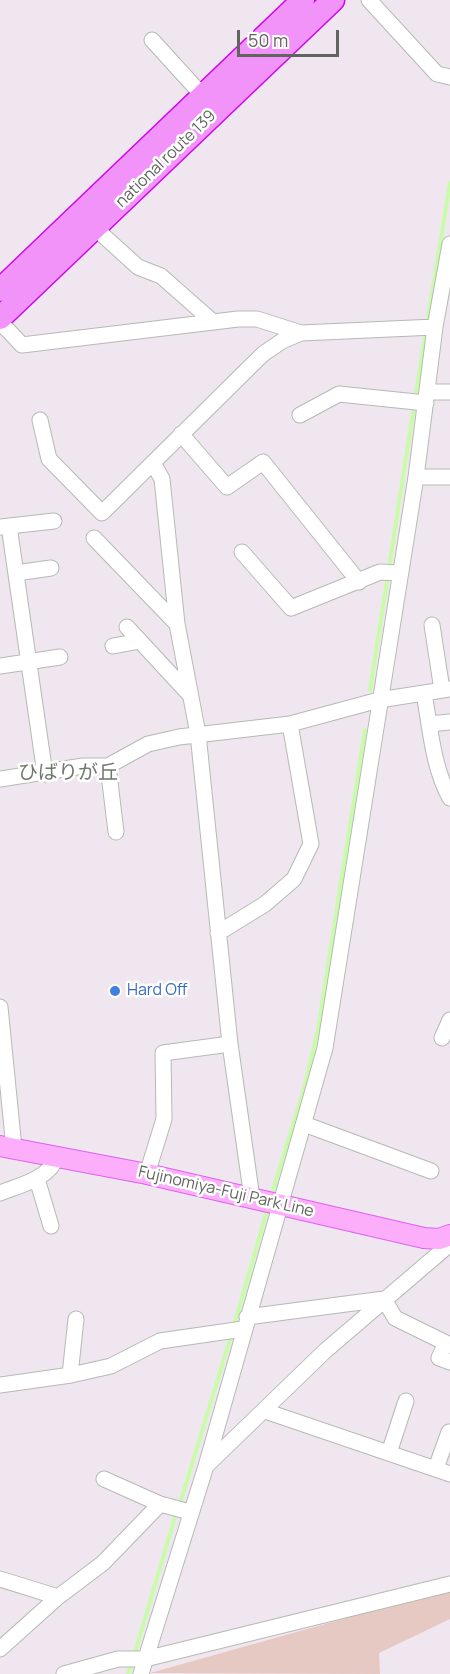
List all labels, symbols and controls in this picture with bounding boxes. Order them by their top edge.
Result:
scale bar [240,18,342,56]
text: 50 m [248,28,288,52]
street label: national route 139 [112,106,220,212]
district label: ひばりが丘 [18,761,118,785]
place label: Hard Off [127,981,187,1001]
marker: Hard Off [108,984,122,998]
street label: Fujinomiya-Fuji Park Line [136,1162,316,1222]

